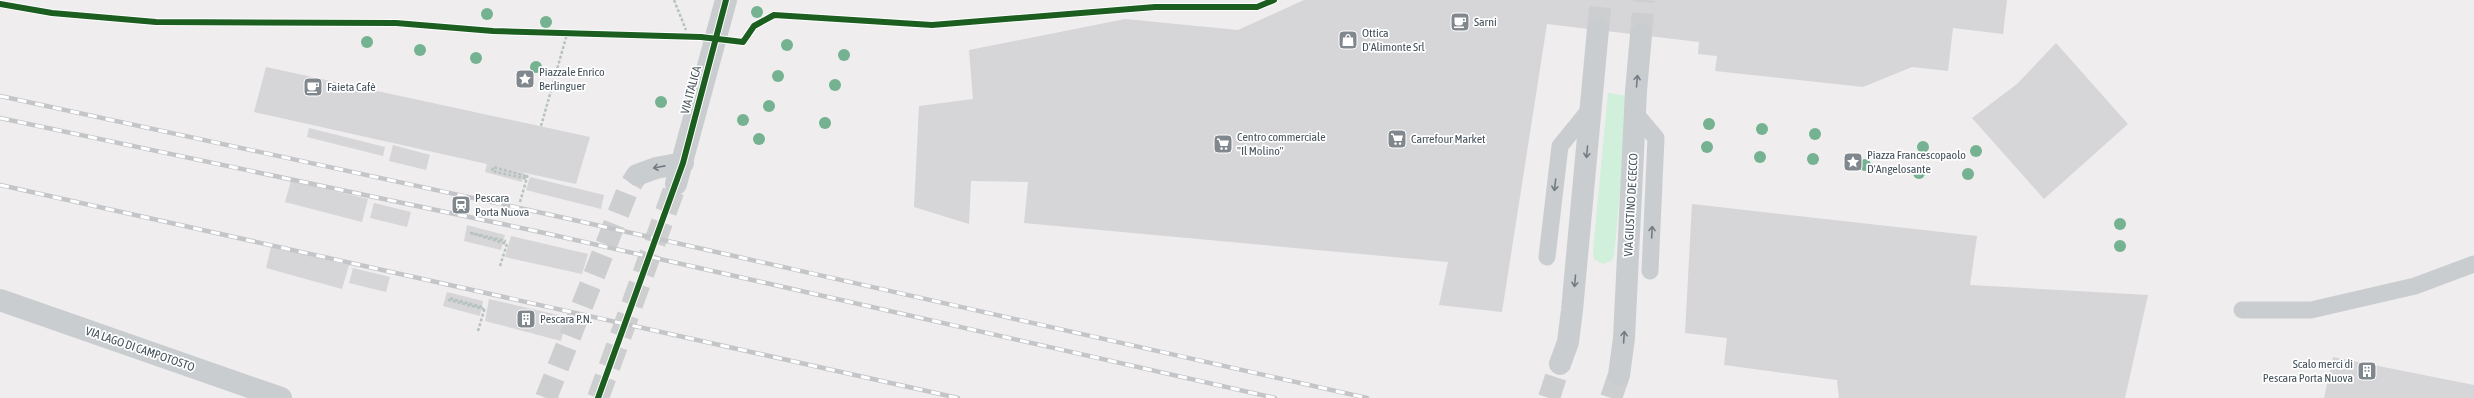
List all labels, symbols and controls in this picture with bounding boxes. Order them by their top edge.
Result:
cafe icon: Sarni [1449,11,1471,33]
place label: Sarni [1474,15,1497,29]
place label: Ottica D'Alimonte Srl [1362,26,1426,54]
shop icon: Ottica D'Alimonte Srl [1337,29,1359,51]
street label: VIA ITALICA [678,64,704,116]
place label: Piazzale Enrico Berlinguer [539,65,605,93]
place icon: Piazzale Enrico Berlinguer [514,68,536,90]
one-way arrow [1633,75,1640,88]
cafe icon: Faieta Cafè [302,76,324,98]
place label: Faieta Cafè [327,80,376,94]
supermarket icon: Carrefour Market [1386,128,1408,150]
place label: Centro commerciale "Il Molino" [1237,130,1326,158]
place label: Carrefour Market [1411,132,1486,146]
supermarket icon: Centro commerciale "Il Molino" [1212,133,1234,155]
one-way arrow [1583,145,1590,158]
place label: Piazza Francescopaolo D'Angelosante [1867,148,1966,176]
place icon: Piazza Francescopaolo D'Angelosante [1842,151,1864,173]
street label: VIA GIUSTINO DE CECCO [1621,153,1641,257]
one-way arrow [653,164,666,172]
one-way arrow [1551,178,1559,191]
place label: Pescara Porta Nuova [475,191,529,219]
station icon: Pescara Porta Nuova [450,194,472,216]
one-way arrow [1648,226,1655,239]
one-way arrow [1571,274,1578,287]
building icon: Pescara P.N. [515,308,537,330]
place label: Pescara P.N. [540,312,592,326]
street label: VIA LAGO DI CAMPOTOSTO [84,324,196,374]
one-way arrow [1620,331,1627,344]
place label: Scalo merci di Pescara Porta Nuova [2263,357,2353,385]
building icon: Scalo merci di Pescara Porta Nuova [2356,360,2378,382]

